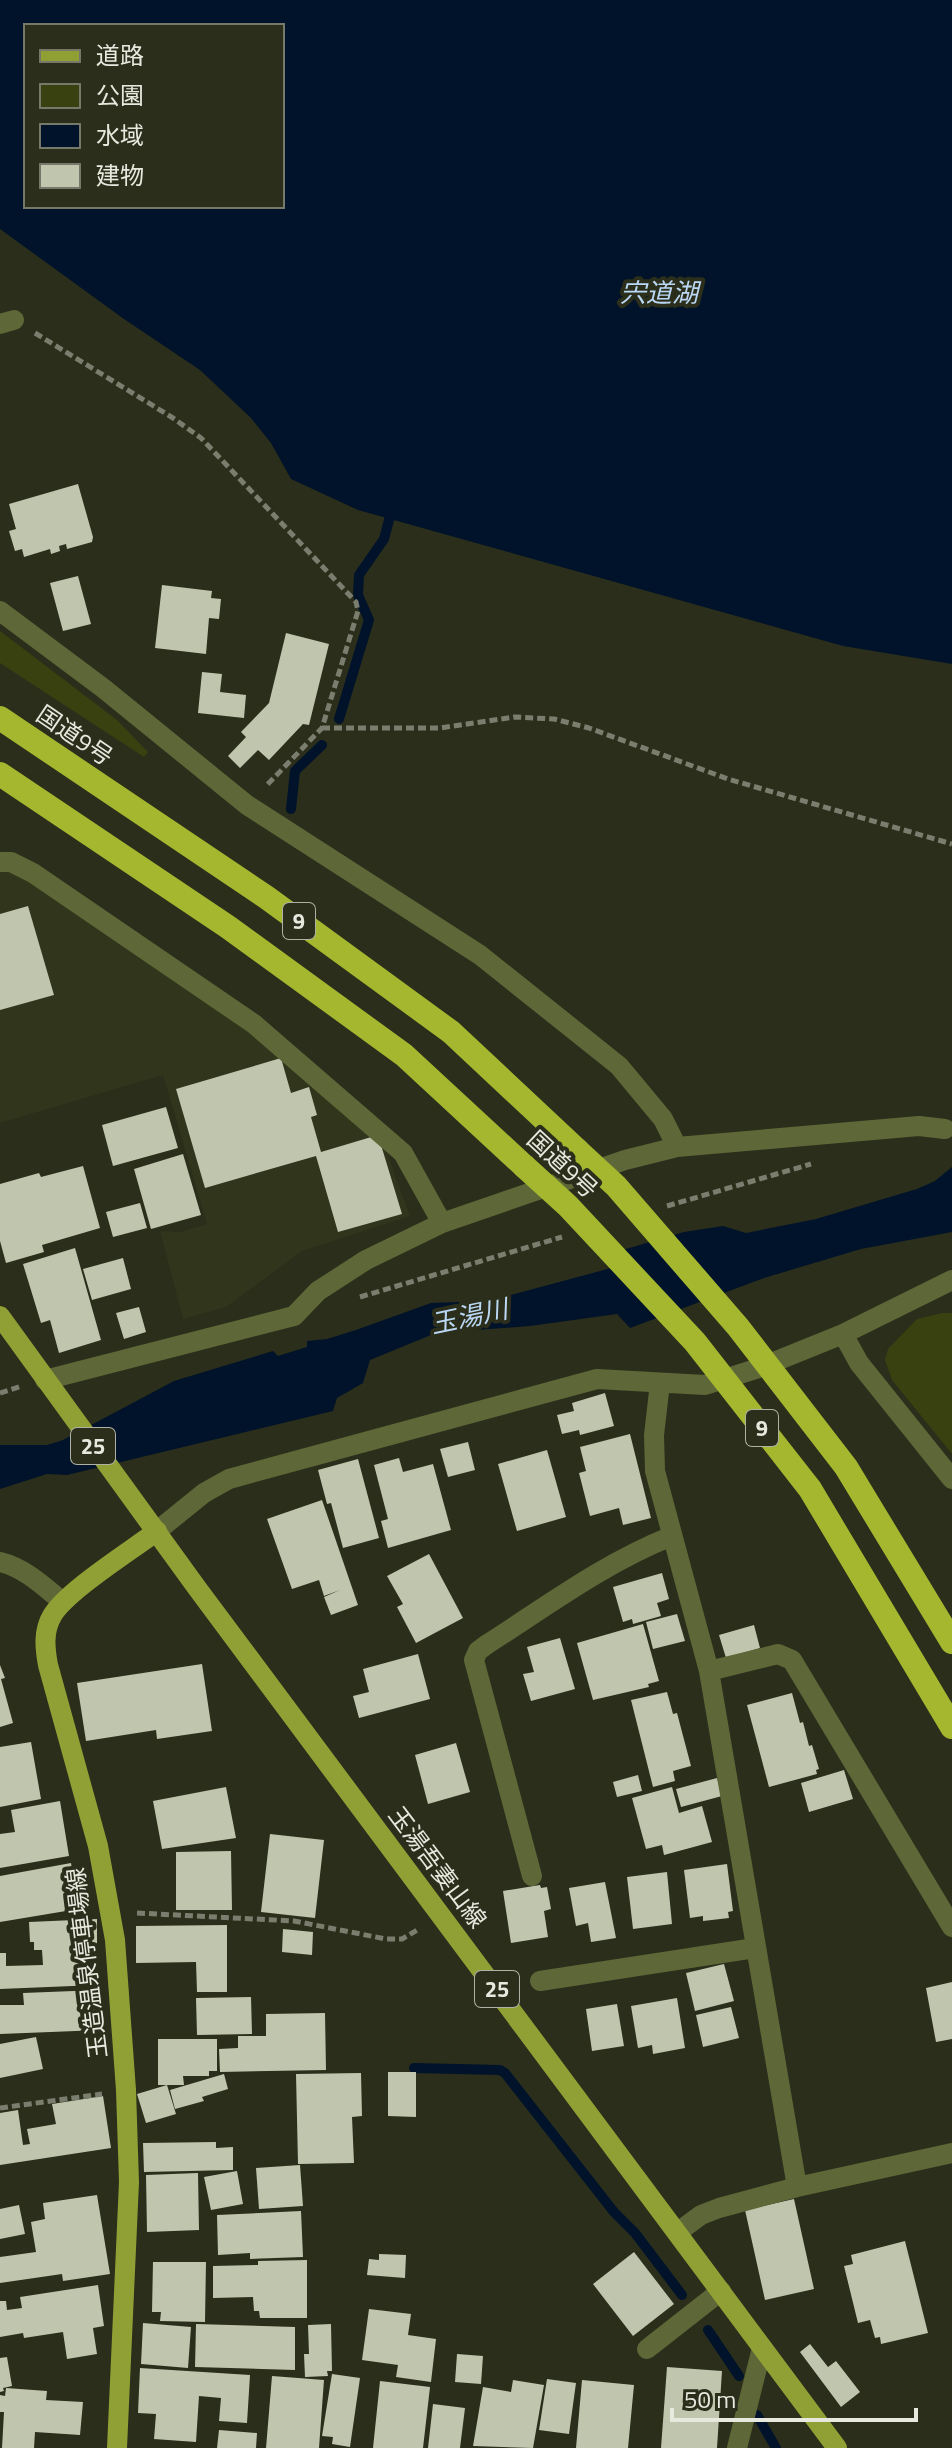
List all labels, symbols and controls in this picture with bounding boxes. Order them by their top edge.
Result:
legend [24,24,284,208]
text: 道路 [96,37,144,73]
text: 公園 [96,77,144,113]
text: 水域 [96,117,144,153]
text: 建物 [96,157,144,193]
water label: 宍道湖 [620,273,702,312]
street label: 国道9号 [30,696,120,774]
road number: 9 [283,903,315,939]
street label: 国道9号 [519,1122,607,1206]
water label: 玉湯川 [427,1288,514,1343]
road number: 9 [746,1410,778,1446]
road number: 25 [71,1428,115,1464]
street label: 玉湯吾妻山線 [380,1799,496,1935]
street label: 玉造温泉停車場線 [56,1866,116,2060]
road number: 25 [475,1971,519,2007]
scale bar [672,2372,916,2422]
text: 50 m [684,2381,736,2417]

